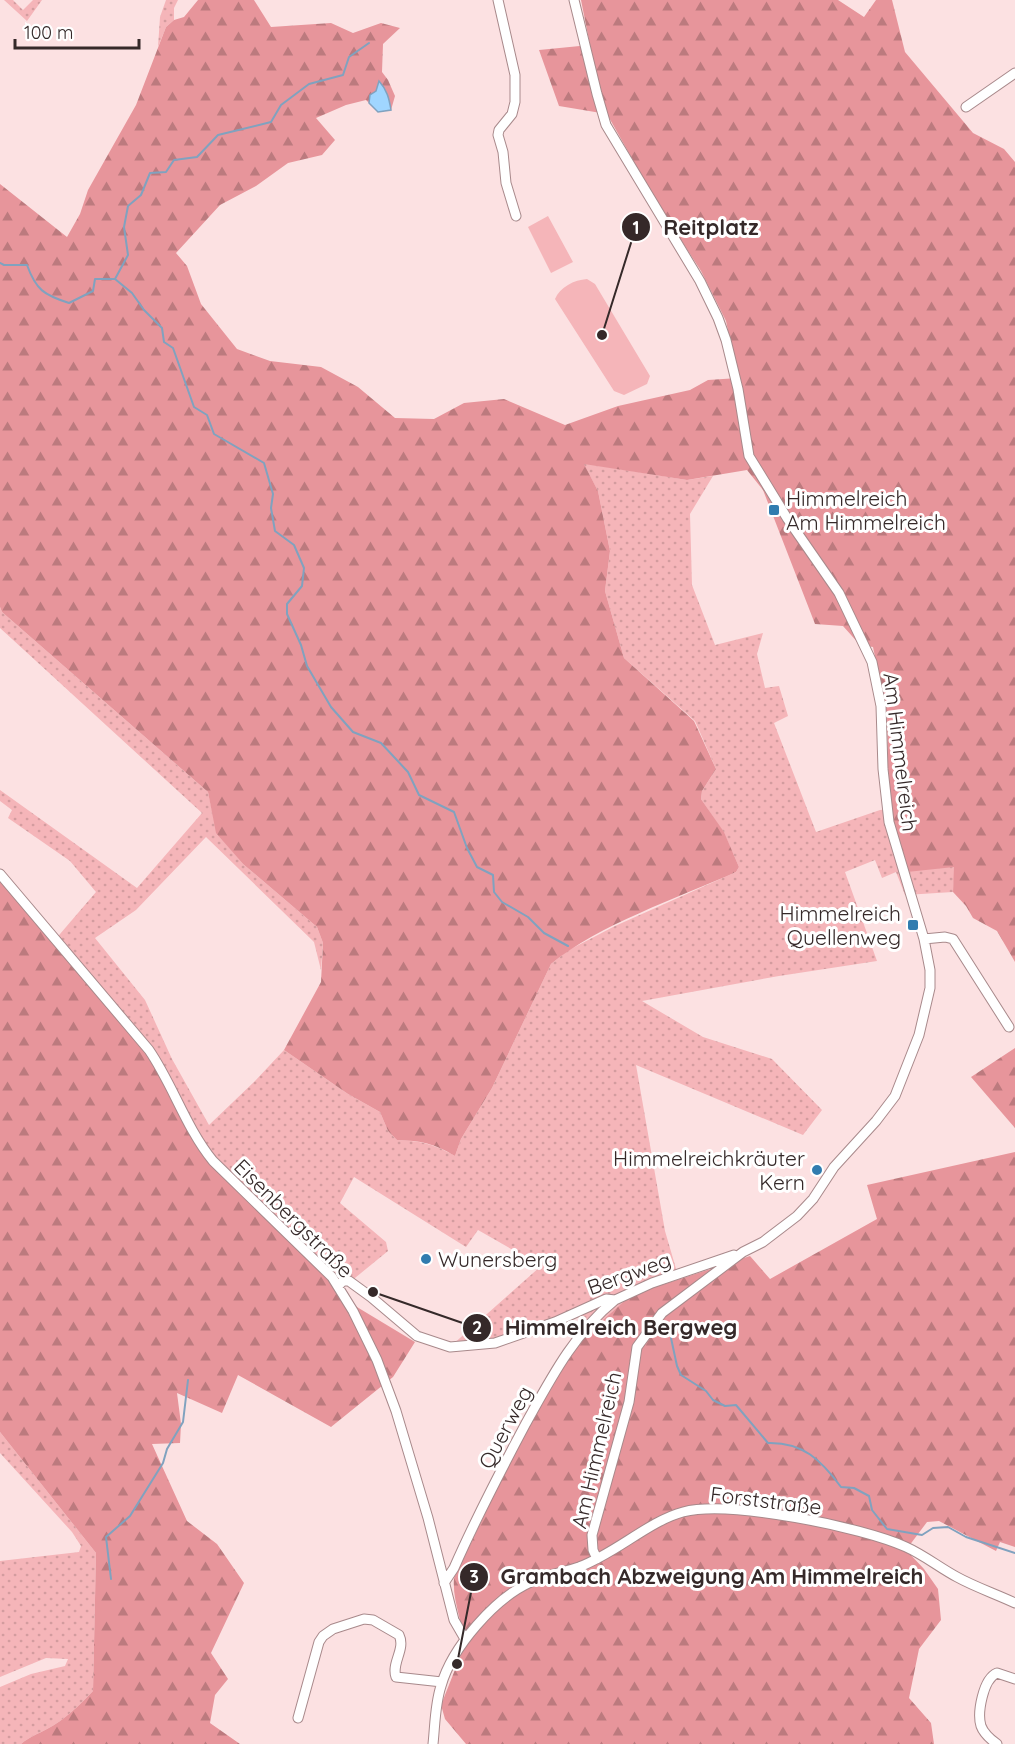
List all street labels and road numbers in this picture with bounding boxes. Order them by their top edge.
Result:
street label: Am Himmelreich [878,671,924,833]
street label: Eisenbergstraße [229,1153,359,1283]
street label: Bergweg [584,1246,674,1300]
street label: Am Himmelreich [565,1369,627,1531]
street label: Querweg [472,1381,538,1473]
street label: Forststraße [709,1480,823,1520]

